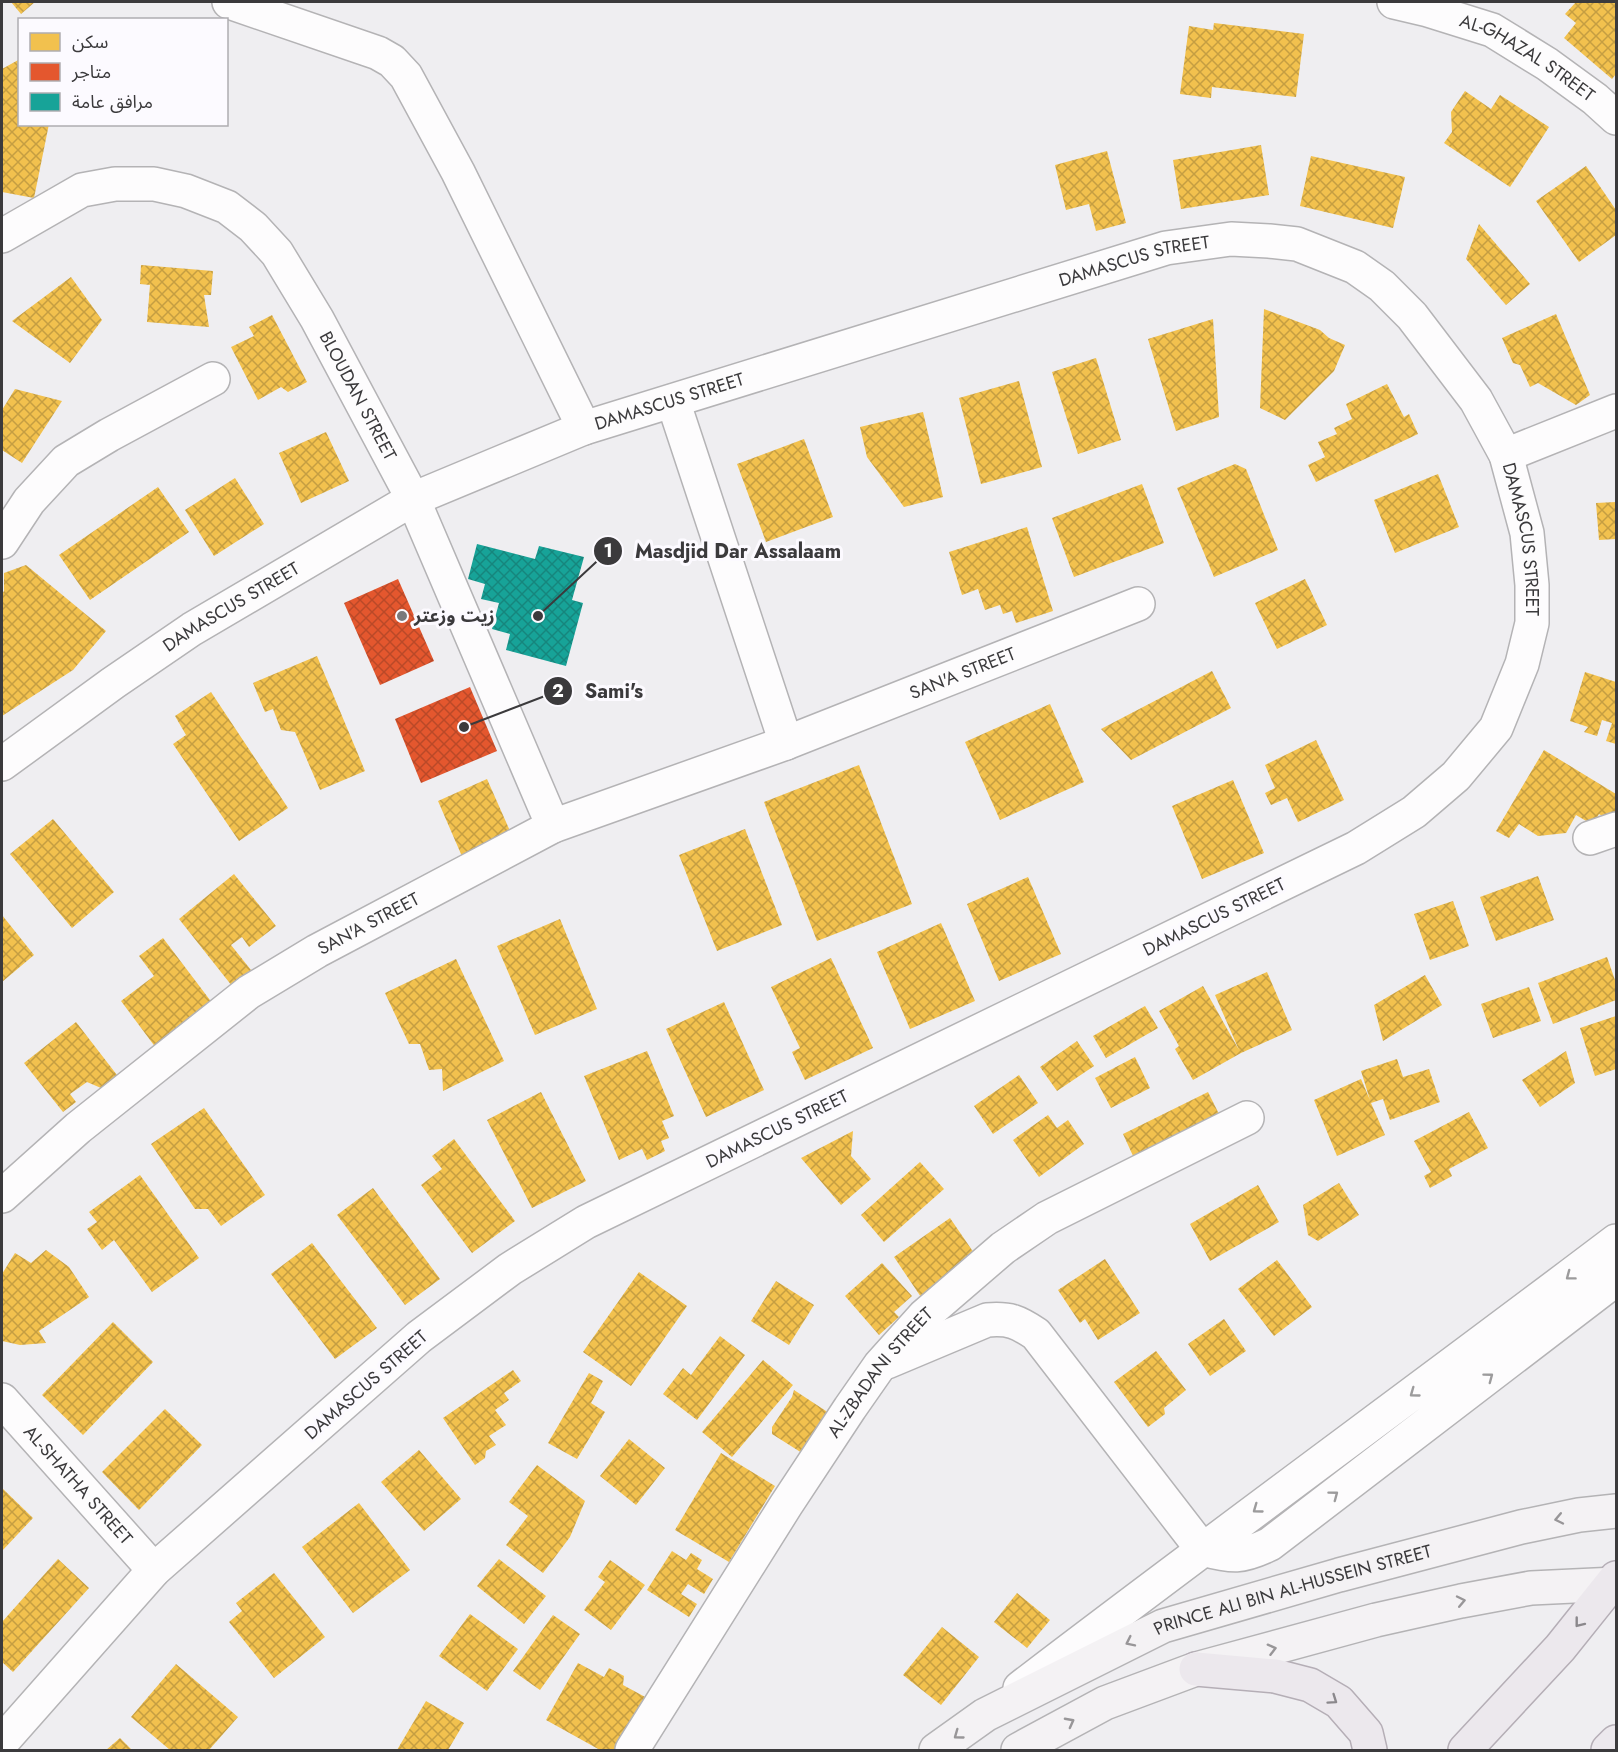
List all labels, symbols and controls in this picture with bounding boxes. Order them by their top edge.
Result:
street label: AL-GHAZAL STREET [1457,8,1601,108]
legend [18,18,228,126]
text: سكن [72,29,108,55]
text: متاجر [71,59,111,85]
text: مرافق عامة [72,89,153,115]
street label: DAMASCUS STREET [1056,229,1212,293]
street label: BLOUDAN STREET [313,327,403,465]
street label: DAMASCUS STREET [591,366,748,437]
street label: DAMASCUS STREET [1496,460,1545,617]
callout: Masdjid Dar Assalaam [593,532,853,570]
text: Masdjid Dar Assalaam [635,537,841,566]
text: 1 [603,538,613,564]
street label: DAMASCUS STREET [158,555,305,658]
place label: زيت وزعتر [413,603,495,629]
marker: زيت وزعتر [395,609,409,623]
street label: SAN'A STREET [906,640,1020,706]
callout: Sami's [543,672,656,710]
text: Sami's [585,677,643,706]
text: 2 [552,678,564,704]
street label: DAMASCUS STREET [1139,871,1290,963]
street label: SAN'A STREET [313,886,424,961]
street label: DAMASCUS STREET [702,1083,853,1175]
one-way arrow [1566,1269,1577,1280]
street label: AL-ZBADANI STREET [821,1301,939,1443]
street label: DAMASCUS STREET [299,1324,434,1446]
one-way arrow [1482,1373,1493,1384]
one-way arrow [1409,1386,1420,1397]
street label: AL-SHATHA STREET [18,1420,139,1551]
one-way arrow [1327,1492,1338,1503]
one-way arrow [1252,1502,1263,1513]
one-way arrow [1554,1512,1564,1525]
street label: PRINCE ALI BIN AL-HUSSEIN STREET [1149,1538,1435,1642]
one-way arrow [1456,1595,1466,1608]
one-way arrow [1576,1616,1587,1627]
one-way arrow [1125,1635,1136,1647]
one-way arrow [1266,1644,1277,1656]
one-way arrow [1326,1692,1337,1703]
one-way arrow [1063,1718,1074,1729]
one-way arrow [954,1727,965,1738]

